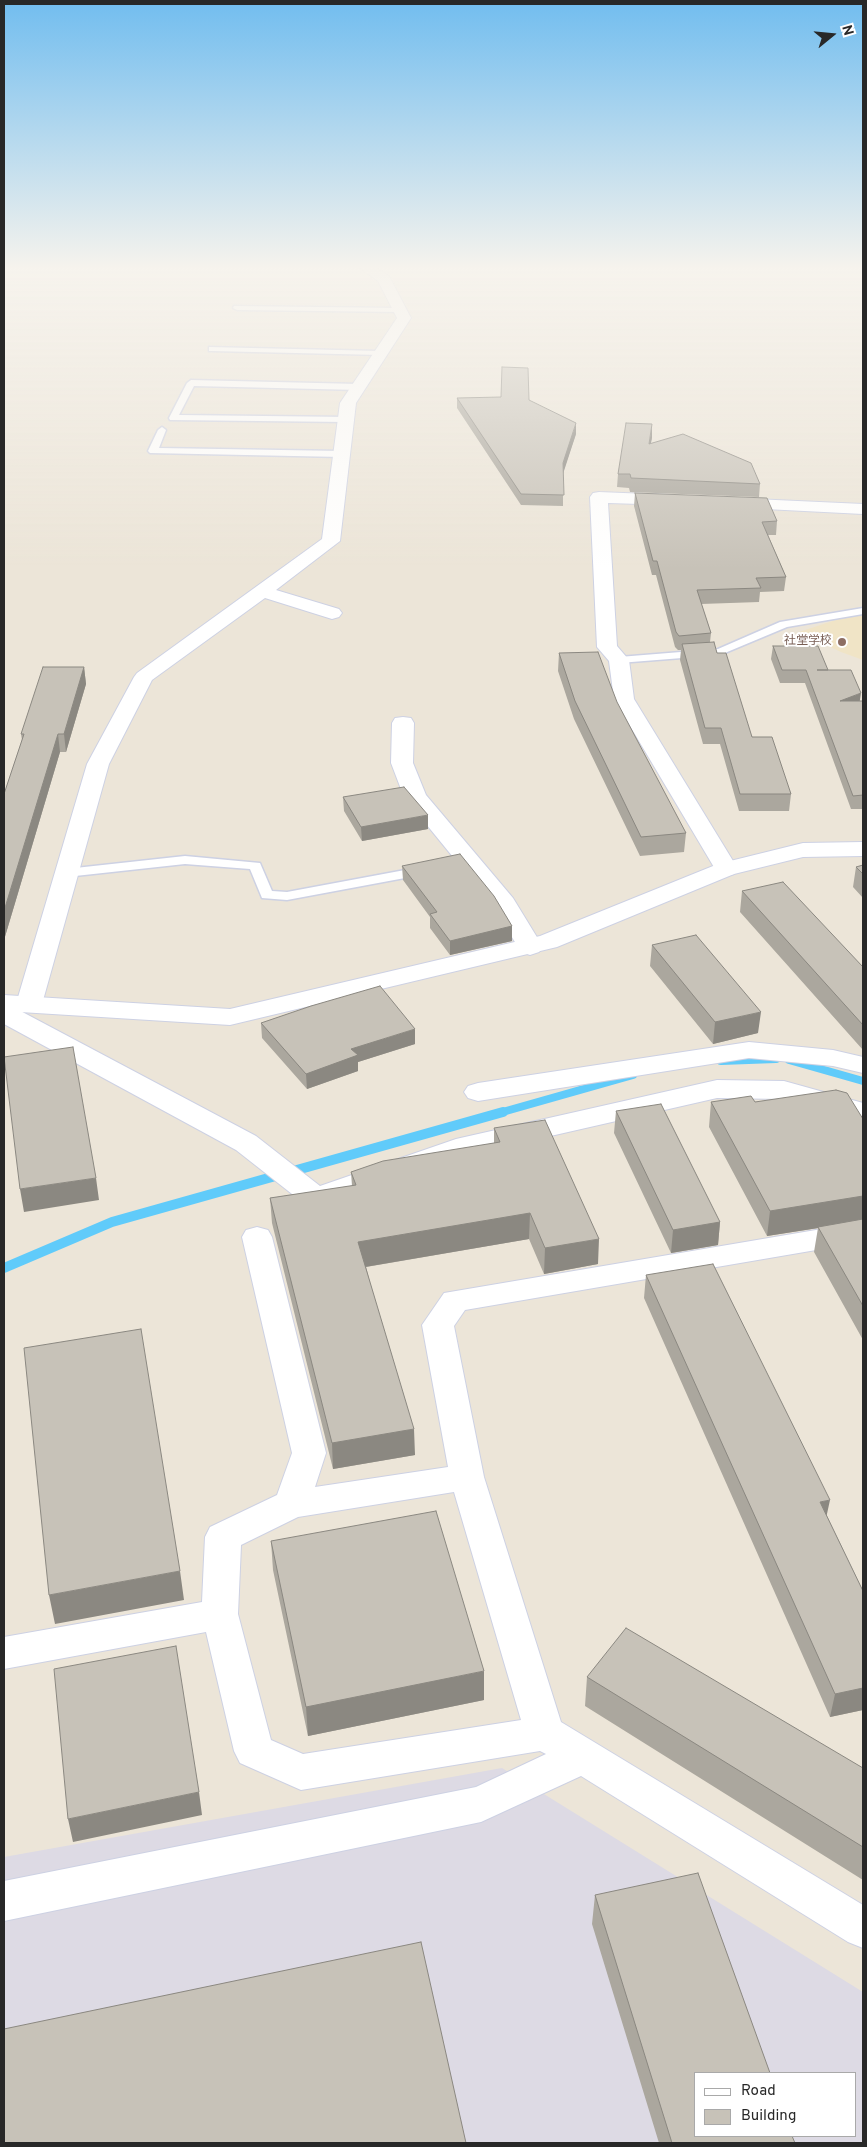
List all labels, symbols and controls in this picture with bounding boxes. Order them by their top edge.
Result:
north arrow [807,10,857,60]
text: N [837,23,856,38]
place label: 社堂学校 [784,635,832,649]
marker: 社堂学校 [836,636,848,648]
legend [694,2072,857,2137]
text: Road [741,2082,776,2101]
text: Building [741,2107,796,2126]

